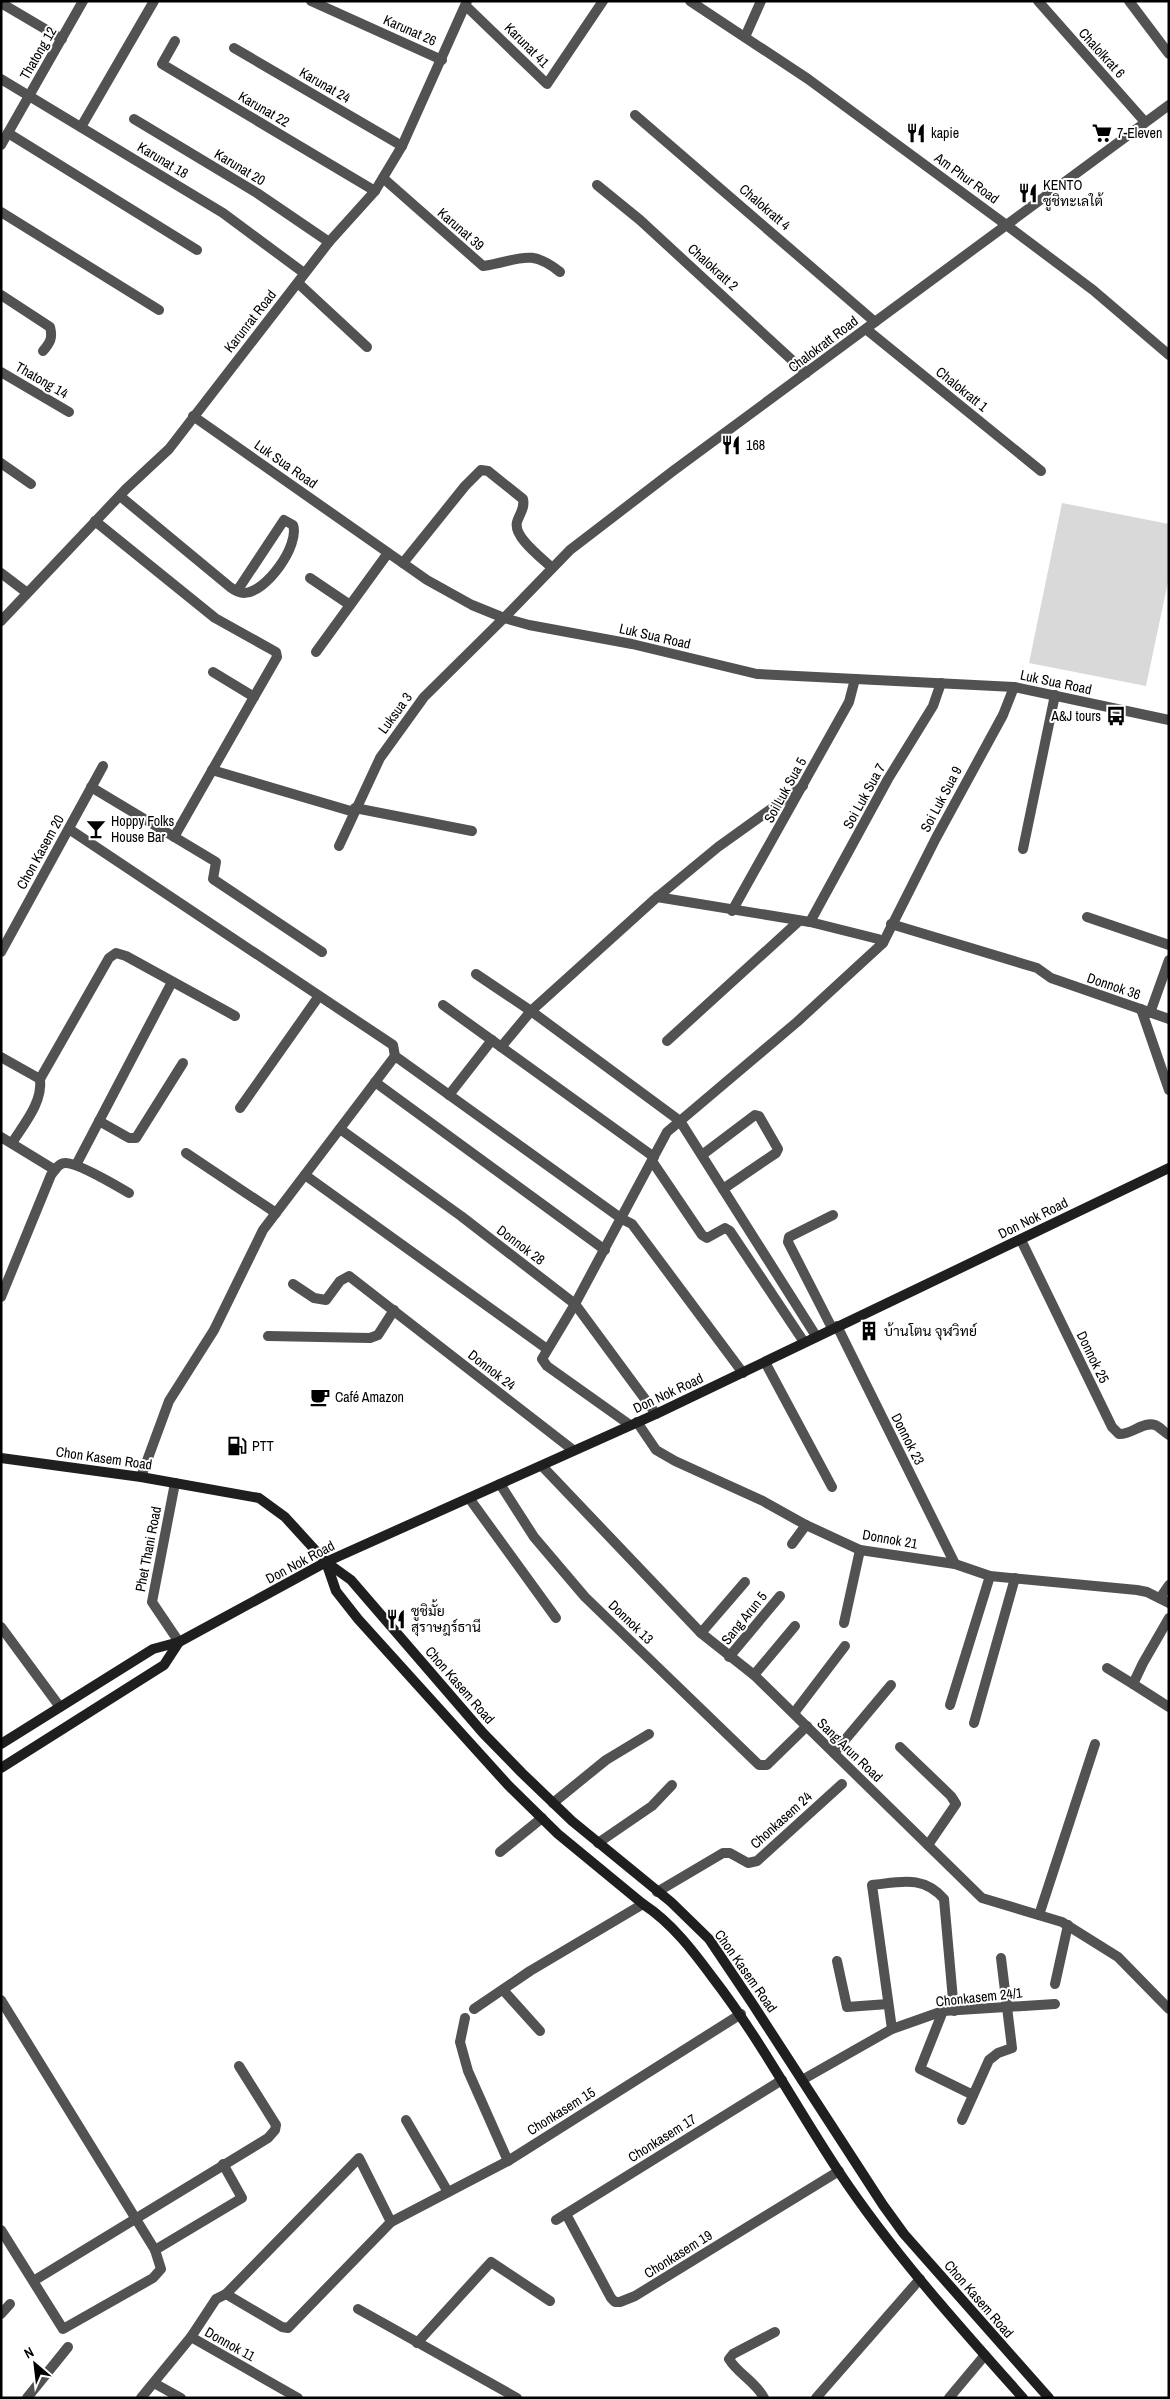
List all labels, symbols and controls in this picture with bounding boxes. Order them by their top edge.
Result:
street label: Karunat 26 [381,10,439,50]
street label: Karunat 41 [501,19,554,72]
street label: Thatong 12 [16,23,60,83]
street label: Chalolkrat 6 [1075,24,1129,82]
street label: Karunat 24 [296,63,354,107]
street label: Karunat 22 [235,87,293,131]
restaurant icon: kapie [905,122,927,144]
supermarket icon: 7-Eleven [1091,122,1113,144]
place label: kapie [931,124,959,142]
place label: 7-Eleven [1117,124,1162,142]
street label: Karunat 18 [134,138,192,182]
street label: Karunat 20 [211,145,269,189]
street label: Am Phur Road [930,148,1003,207]
place label: KENTO ซูชิทะเลใต้ [1043,176,1104,211]
street label: Chalokratt 4 [736,180,795,234]
restaurant icon: KENTO ซูชิทะเลใต้ [1017,182,1039,204]
street label: Karunat 39 [434,204,488,254]
street label: Chalokratt 2 [684,240,742,294]
street label: Karunrat Road [220,286,280,356]
street label: Chalokratt Road [784,312,862,376]
street label: Thatong 14 [12,358,72,403]
street label: Chalokratt 1 [932,363,992,416]
restaurant icon: 168 [720,434,742,456]
street label: Luk Sua Road [251,436,321,492]
place label: 168 [746,436,765,454]
street label: Luk Sua Road [618,619,692,653]
street label: Luk Sua Road [1019,666,1093,698]
street label: Luksua 3 [374,689,416,737]
bus stop icon: A&J tours [1105,705,1127,727]
place label: A&J tours [1050,707,1101,725]
street label: Soi Luk Sua 5 [760,754,810,826]
street label: Soi Luk Sua 7 [839,760,889,832]
street label: Soi Luk Sua 9 [916,763,966,835]
street label: Chon Kasem 20 [12,812,68,892]
place label: Hoppy Folks House Bar [111,812,174,846]
bar icon: Hoppy Folks House Bar [85,818,107,840]
street label: Donnok 36 [1085,968,1143,1004]
street label: Don Nok Road [995,1193,1071,1243]
street label: Donnok 28 [493,1221,549,1269]
building icon: บ้านโตน จุฬวิทย์ [858,1320,880,1342]
place label: บ้านโตน จุฬวิทย์ [884,1322,977,1341]
street label: Donnok 25 [1073,1328,1113,1386]
street label: Donnok 24 [465,1346,520,1395]
street label: Don Nok Road [630,1369,706,1417]
cafe icon: Café Amazon [309,1386,331,1408]
place label: Café Amazon [335,1388,404,1406]
street label: Donnok 23 [887,1410,929,1468]
fuel station icon: PTT [226,1435,248,1457]
place label: PTT [252,1437,274,1455]
street label: Chon Kasem Road [55,1442,153,1474]
street label: Phet Thani Road [131,1505,165,1593]
street label: Donnok 21 [861,1525,920,1553]
street label: Don Nok Road [263,1536,337,1588]
street label: Sang Arun 5 [717,1588,771,1648]
street label: Donnok 13 [605,1596,657,1648]
place label: ซูชิมั้ย สุราษฎร์ธานี [411,1599,481,1637]
restaurant icon: ซูชิมั้ย สุราษฎร์ธานี [385,1608,407,1630]
street label: Chon Kasem Road [421,1642,499,1728]
street label: Sang Arun Road [813,1714,887,1786]
street label: Chonkasem 24 [746,1787,816,1853]
street label: Chon Kasem Road [711,1926,781,2016]
street label: Chonkasem 24/1 [935,1983,1024,2010]
street label: Chonkasem 15 [523,2083,599,2139]
street label: Chonkasem 17 [624,2110,700,2166]
street label: Chonkasem 19 [640,2226,716,2282]
street label: Chon Kasem Road [940,2256,1018,2342]
street label: Donnok 11 [202,2323,259,2365]
north arrow [10,2339,60,2389]
text: N [21,2343,37,2362]

